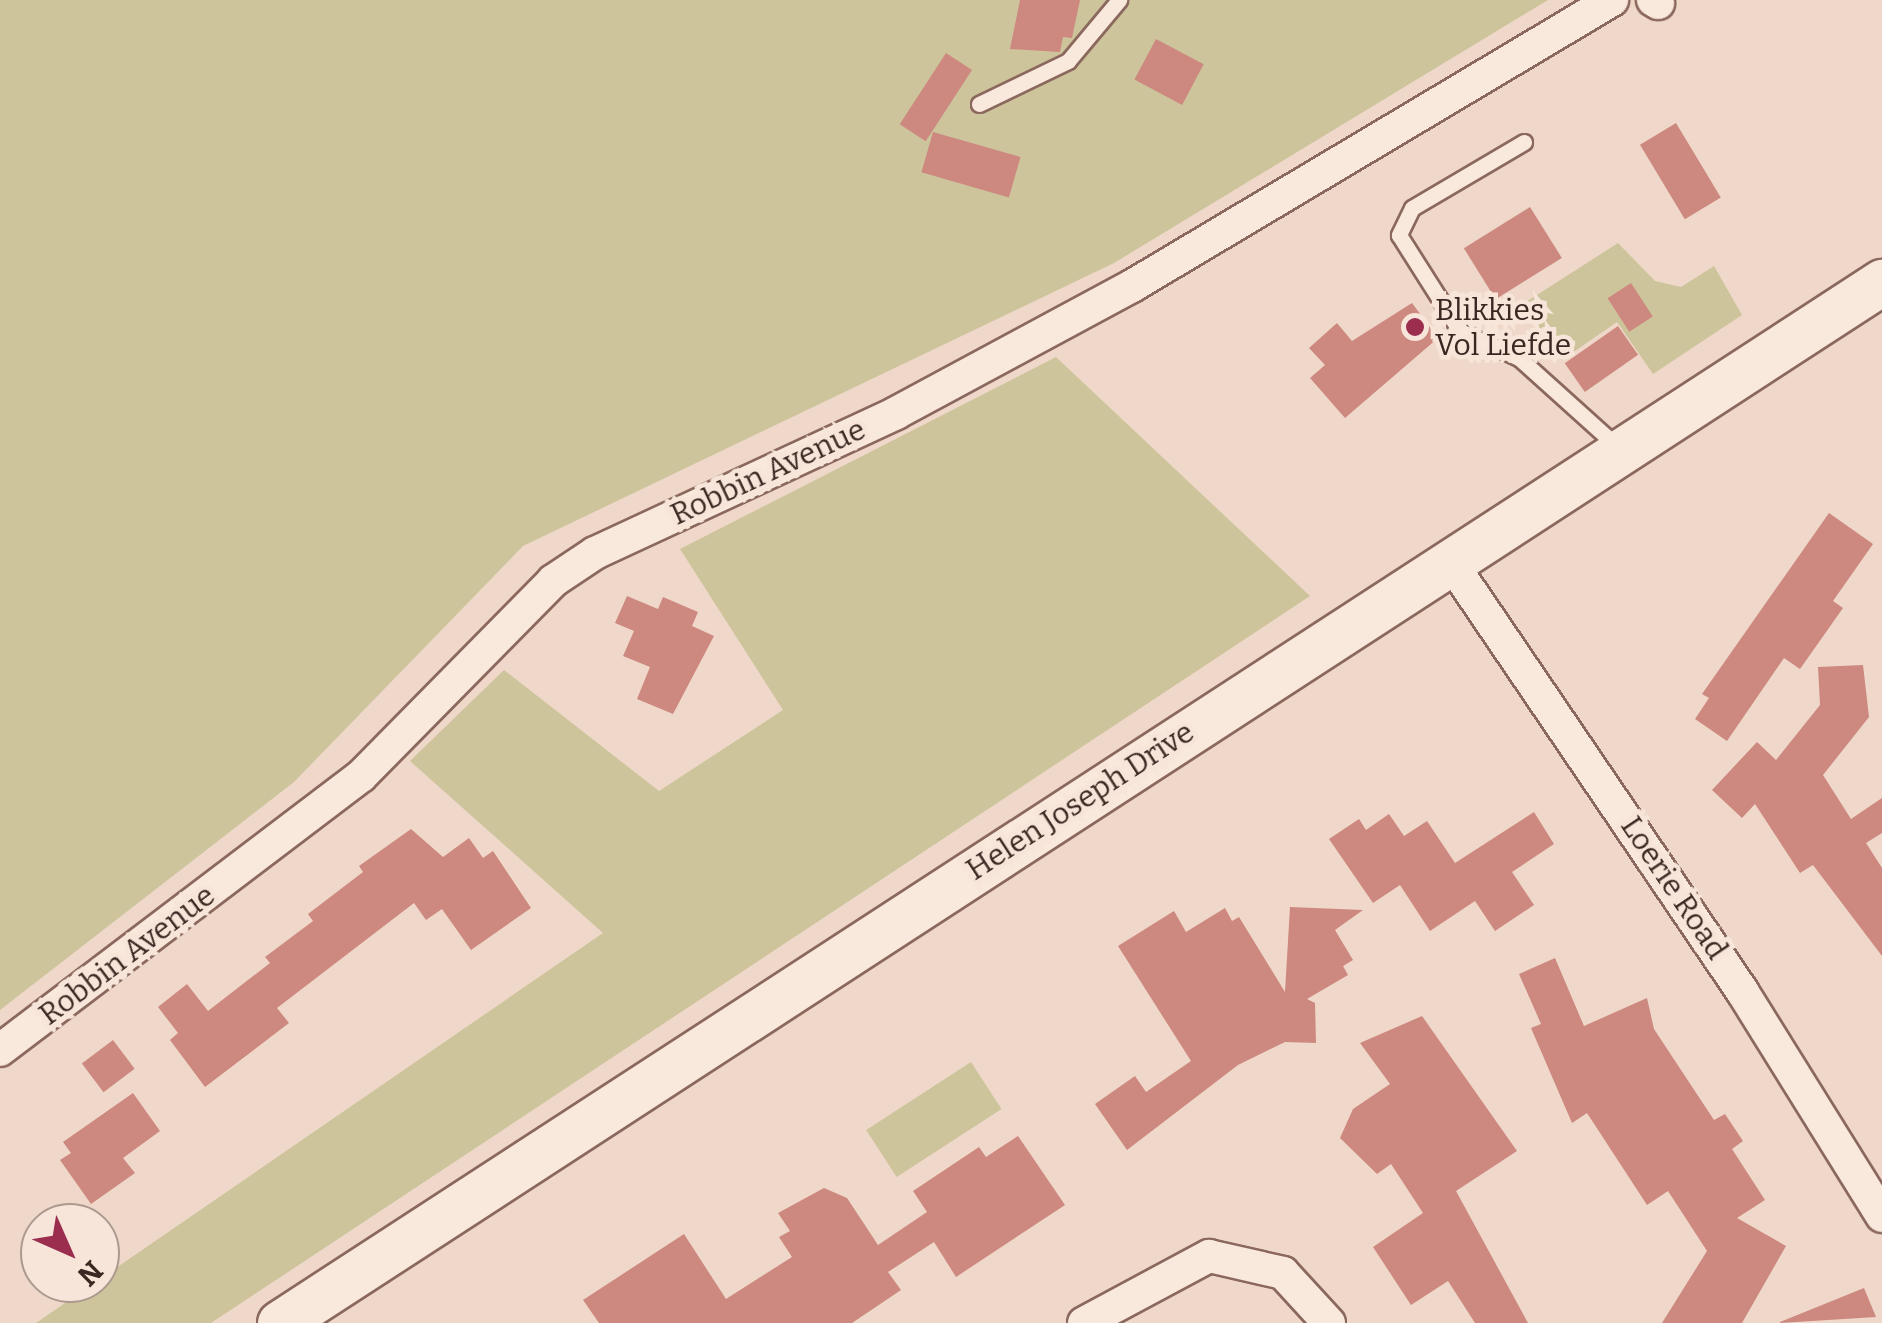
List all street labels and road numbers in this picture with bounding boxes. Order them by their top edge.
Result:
street label: Robbin Avenue [665,411,871,533]
street label: Helen Joseph Drive [960,714,1200,888]
street label: Loerie Road [1613,810,1735,966]
street label: Robbin Avenue [32,877,222,1033]

